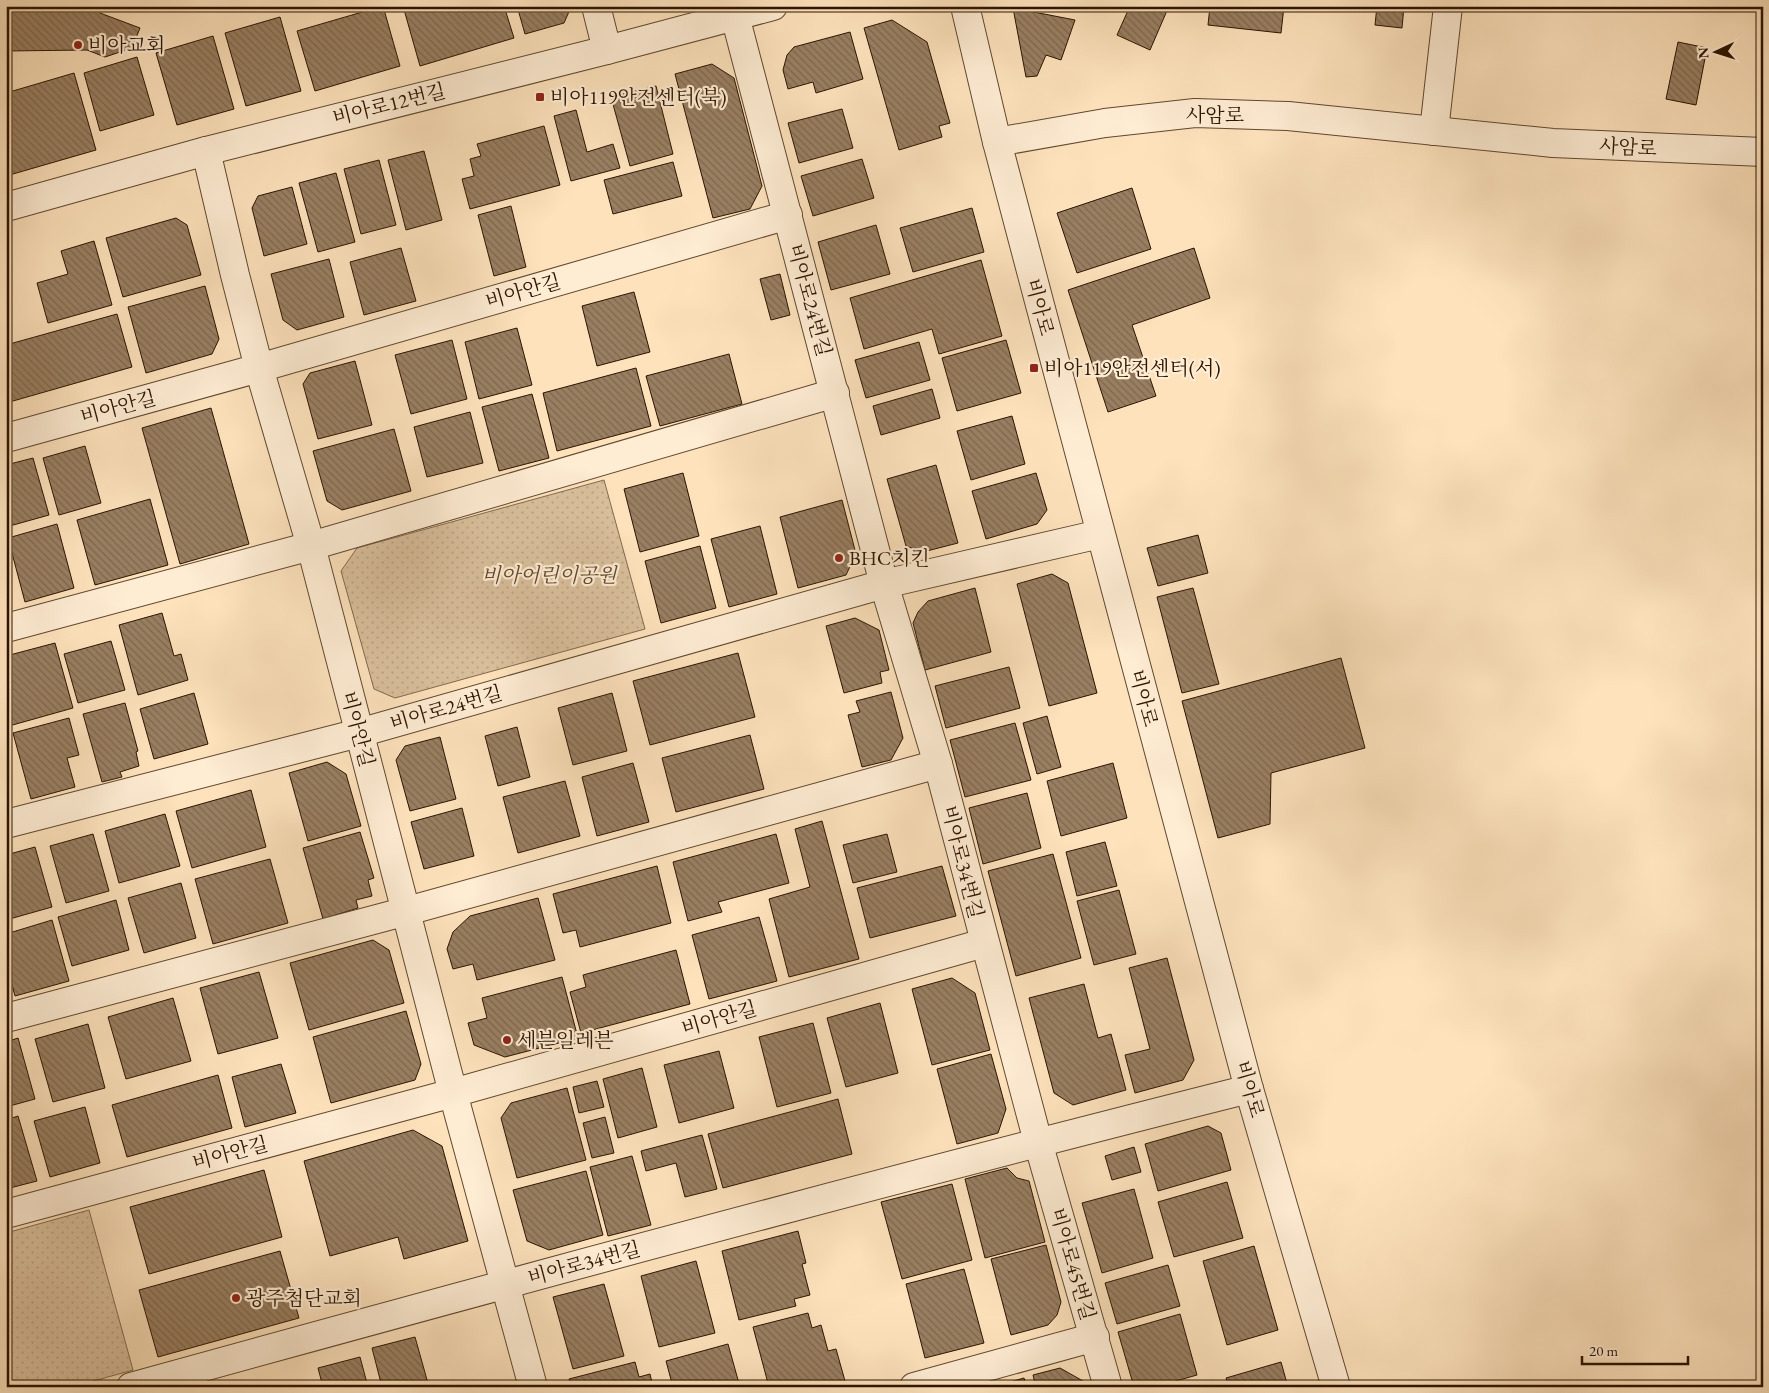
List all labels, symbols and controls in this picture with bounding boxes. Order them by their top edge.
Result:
north arrow [1692,28,1742,78]
place label: 비아교회 [88,32,165,58]
marker: 비아교회 [72,39,84,51]
text: N [1694,46,1712,59]
street label: 비아로12번길 [330,77,448,131]
place label: 비아119안전센터(북) [550,84,727,110]
marker: 비아119안전센터(북) [534,91,546,103]
street label: 사암로 [1186,102,1244,128]
street label: 사암로 [1598,133,1658,161]
street label: 비아로24번길 [782,241,838,359]
street label: 비아안길 [482,268,564,314]
street label: 비아로 [1020,276,1060,338]
place label: 비아119안전센터(서) [1044,355,1221,381]
marker: 비아119안전센터(서) [1028,362,1040,374]
street label: 비아안길 [77,384,159,430]
place label: BHC치킨 [849,545,930,571]
marker: BHC치킨 [833,552,845,564]
park label: 비아어린이공원 [481,562,618,588]
street label: 비아로 [1124,667,1164,729]
street label: 비아로24번길 [387,680,505,736]
street label: 비아안길 [335,688,381,770]
street label: 비아로34번길 [936,803,990,921]
street label: 비아안길 [678,995,760,1041]
place label: 세븐일레븐 [517,1027,614,1053]
marker: 세븐일레븐 [501,1034,513,1046]
street label: 비아로 [1230,1058,1270,1120]
street label: 비아안길 [189,1130,271,1176]
street label: 비아로45번길 [1045,1205,1101,1323]
street label: 비아로34번길 [525,1235,643,1291]
place label: 광주첨단교회 [246,1285,362,1311]
marker: 광주첨단교회 [230,1292,242,1304]
scale bar [1582,1333,1688,1365]
text: 20 m [1589,1341,1618,1360]

